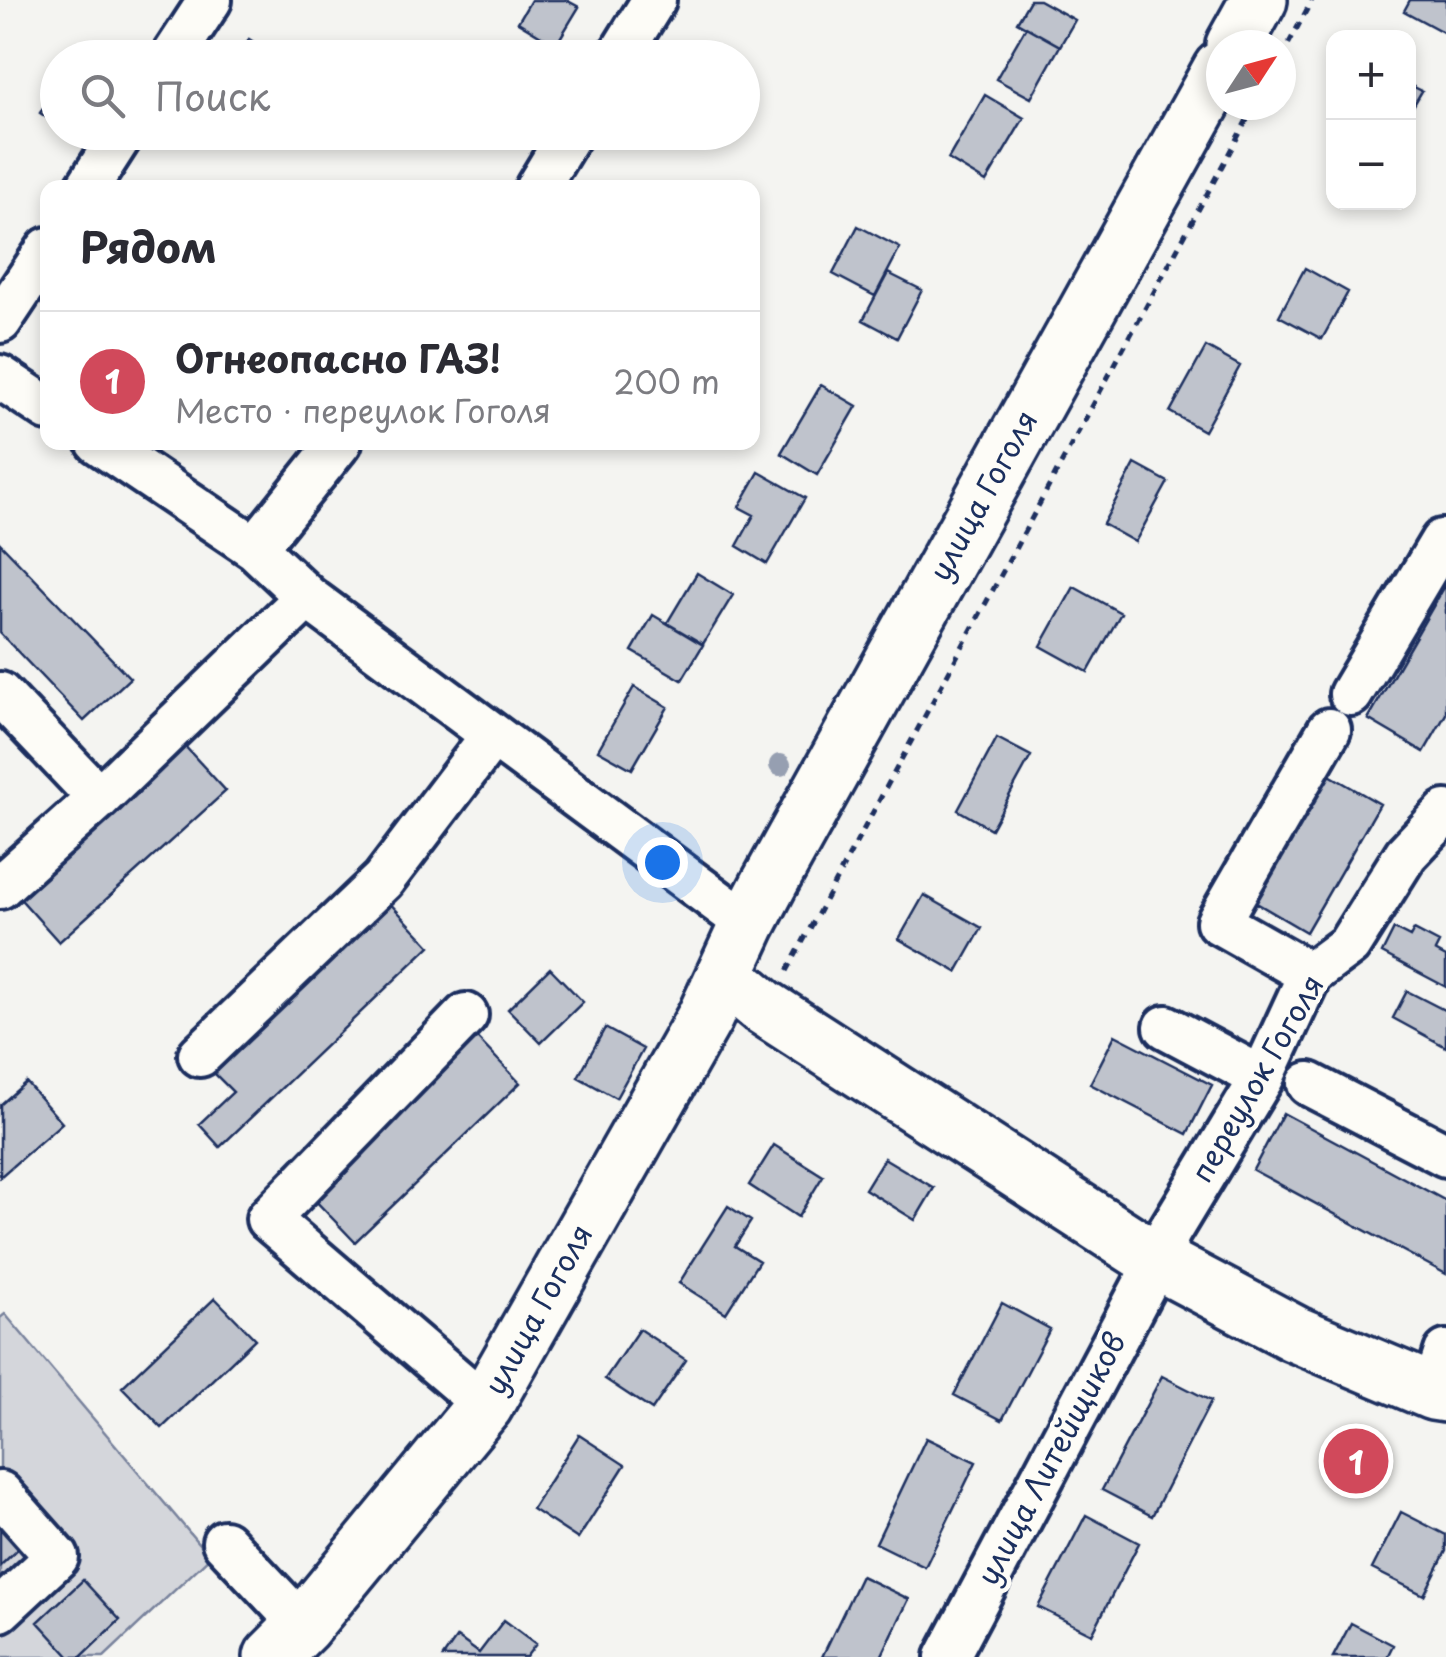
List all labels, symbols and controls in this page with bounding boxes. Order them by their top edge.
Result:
north arrow [1206,30,1296,120]
map controls [1326,30,1416,210]
button: + [1326,30,1416,120]
search box [40,40,760,150]
text: Поиск [155,67,270,124]
icon: search [75,68,130,123]
button: − [1326,120,1416,210]
text: Рядом [80,214,217,277]
text: Огнеопасно ГАЗ! [175,329,501,386]
text: 1 [105,357,120,405]
text: 200 m [613,357,720,405]
text: Место · переулок Гоголя [175,386,551,434]
street label: улица Гоголя [916,401,1047,588]
your location [637,837,688,888]
street label: переулок Гоголя [1178,966,1334,1190]
street label: улица Гоголя [471,1215,602,1402]
street label: улица Литейщиков [964,1323,1136,1592]
pin: 1 [1324,1424,1388,1498]

